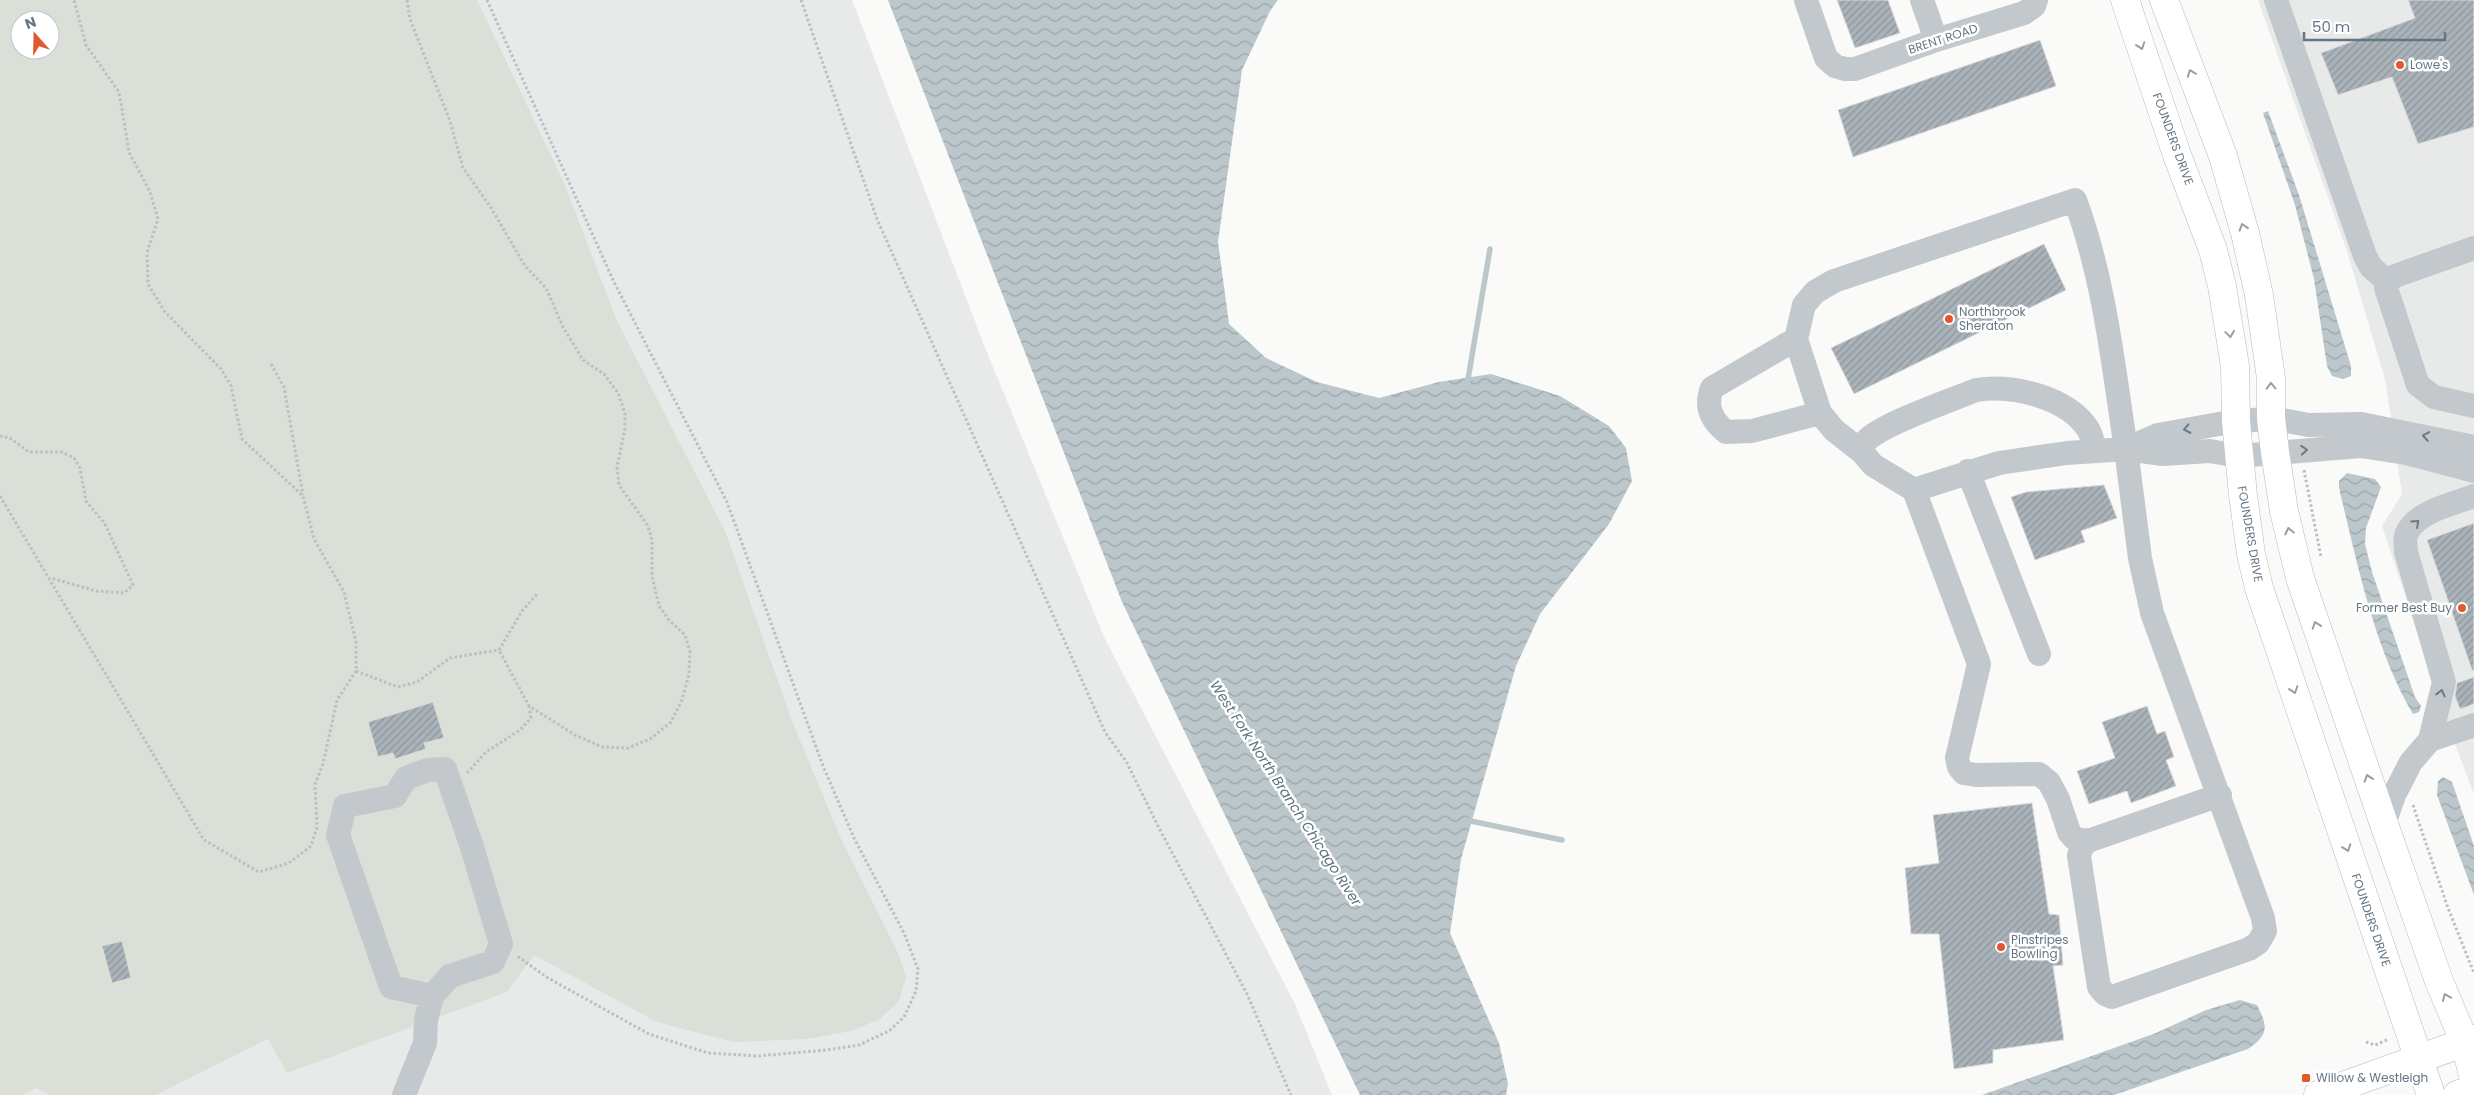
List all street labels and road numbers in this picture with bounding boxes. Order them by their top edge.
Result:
street label: BRENT ROAD [1906,19,1980,58]
street label: FOUNDERS DRIVE [2149,90,2198,187]
street label: FOUNDERS DRIVE [2234,485,2267,583]
street label: FOUNDERS DRIVE [2348,871,2395,969]

